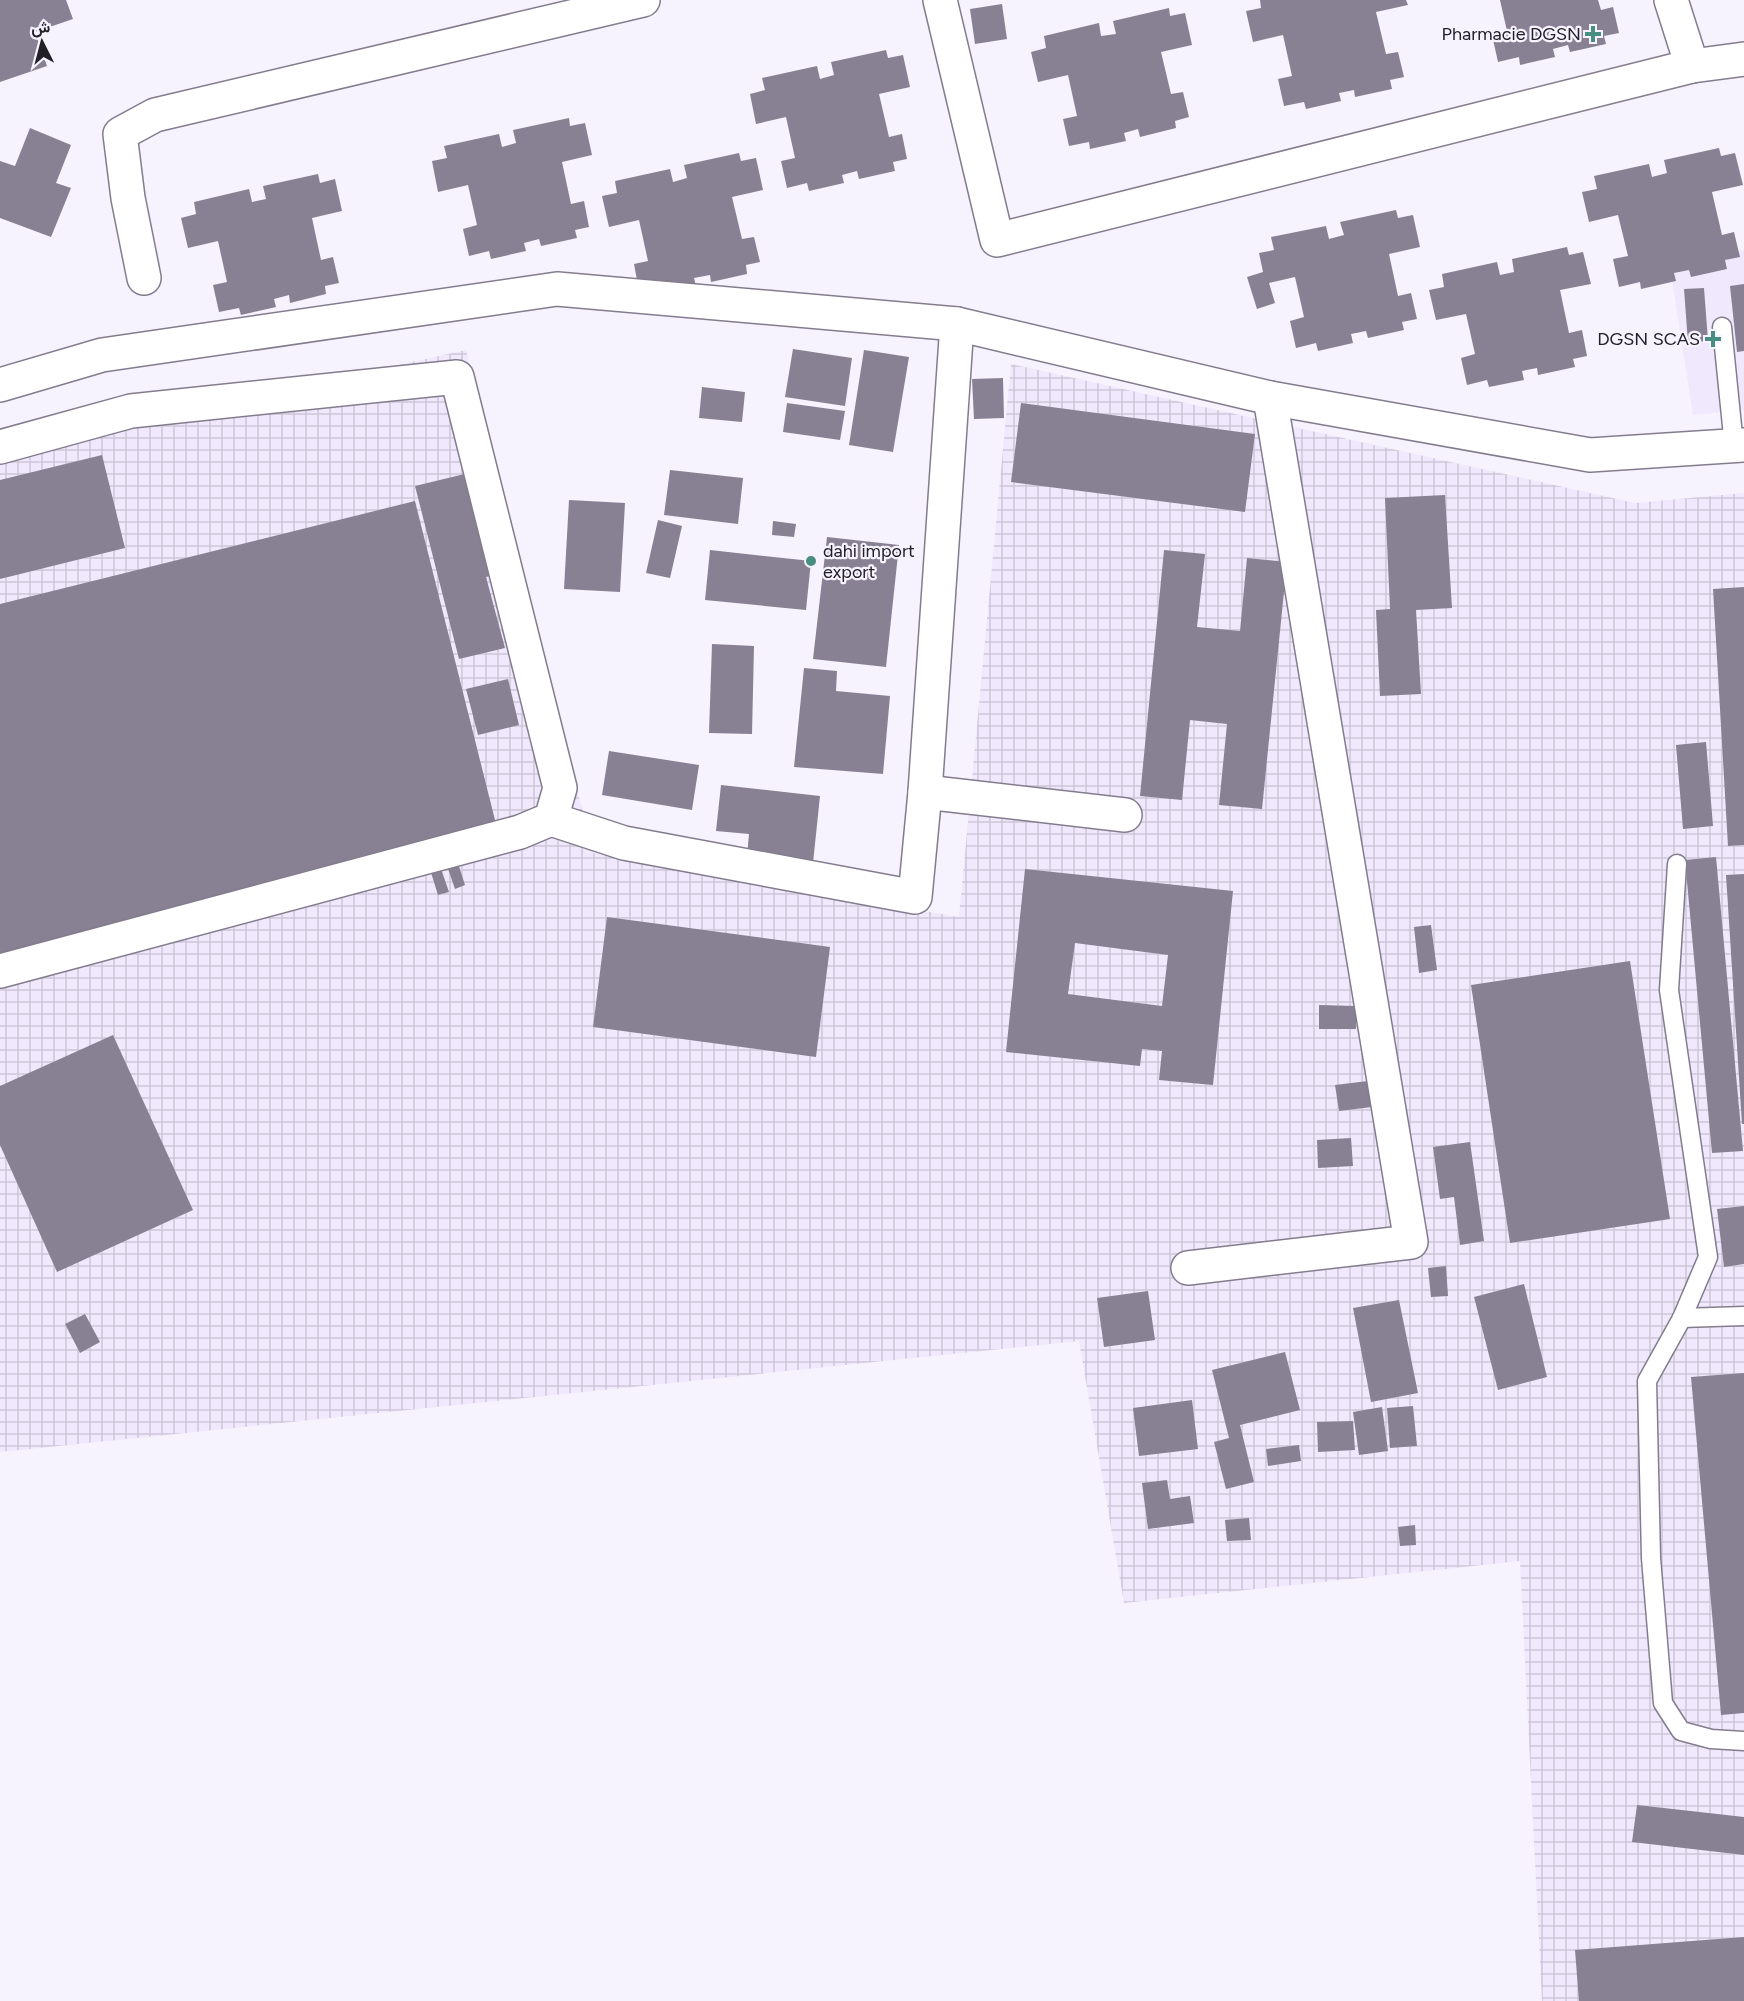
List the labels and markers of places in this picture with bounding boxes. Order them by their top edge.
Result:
place label: Pharmacie DGSN [1442,23,1581,45]
marker: Pharmacie DGSN [1586,27,1600,41]
place label: DGSN SCAS [1597,328,1700,350]
marker: DGSN SCAS [1704,330,1722,348]
place label: dahi import export [823,540,915,583]
marker: dahi import export [804,554,818,568]

